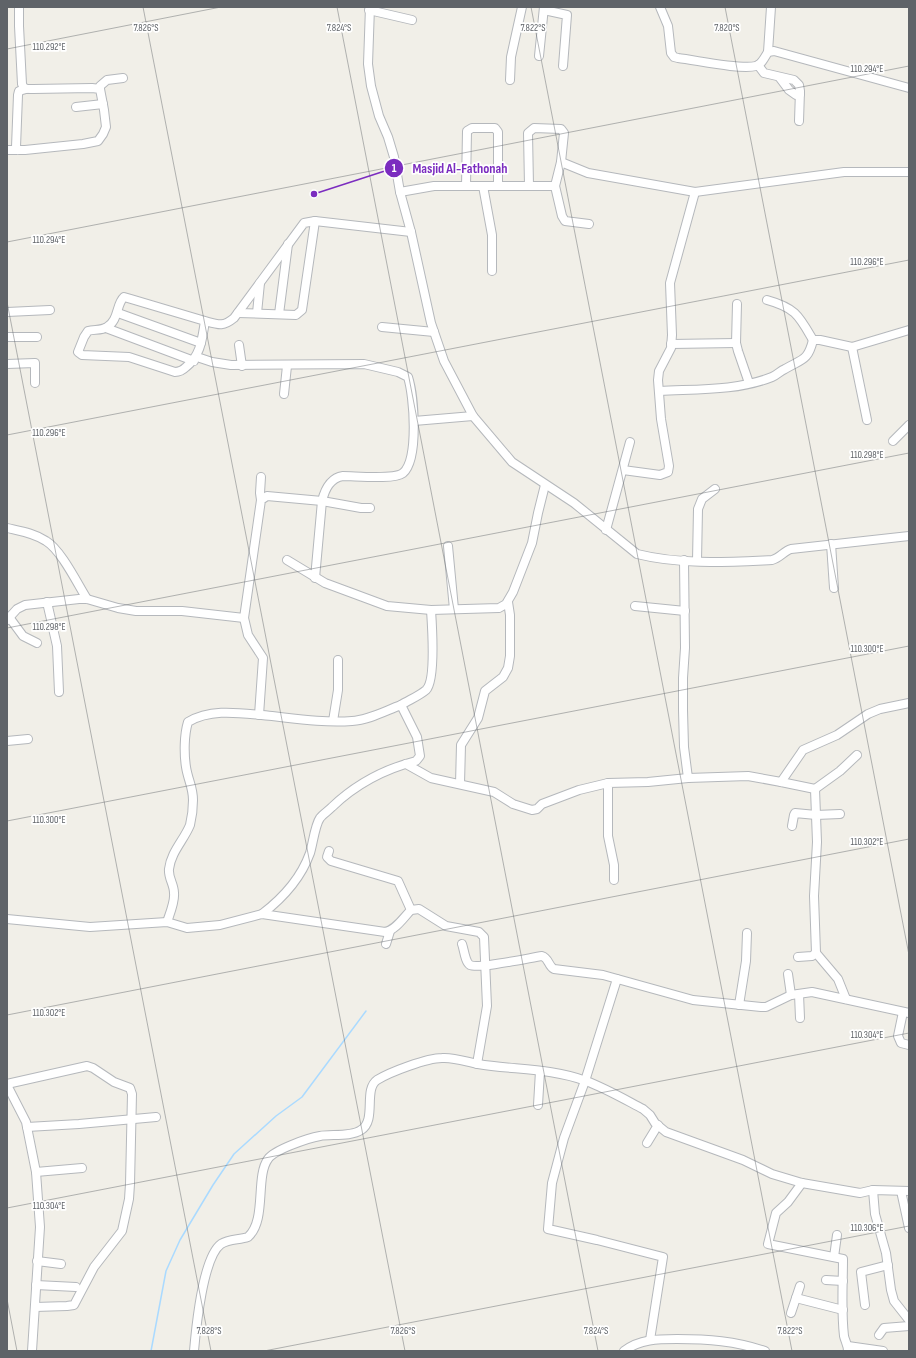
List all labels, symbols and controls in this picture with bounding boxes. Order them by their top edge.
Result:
text: 7.826°S [133,22,159,34]
text: 7.824°S [327,22,351,34]
text: 7.822°S [521,22,545,34]
text: 7.820°S [714,22,740,34]
text: 110.292°E [32,41,66,53]
text: 110.294°E [851,63,883,75]
callout: Masjid Al-Fathonah [384,155,515,181]
text: Masjid Al-Fathonah [412,160,508,177]
text: 1 [392,161,397,176]
text: 110.294°E [33,234,65,246]
text: 110.296°E [850,256,884,268]
text: 110.296°E [32,427,66,439]
text: 110.298°E [850,449,884,461]
text: 110.298°E [32,621,66,633]
text: 110.300°E [850,643,884,655]
text: 110.300°E [32,814,66,826]
text: 110.302°E [851,836,883,848]
text: 110.302°E [33,1007,65,1019]
text: 110.304°E [851,1029,883,1041]
text: 110.304°E [33,1200,65,1212]
text: 110.306°E [850,1222,884,1234]
text: 7.828°S [196,1325,222,1337]
text: 7.826°S [390,1325,416,1337]
text: 7.824°S [584,1325,608,1337]
text: 7.822°S [778,1325,802,1337]

